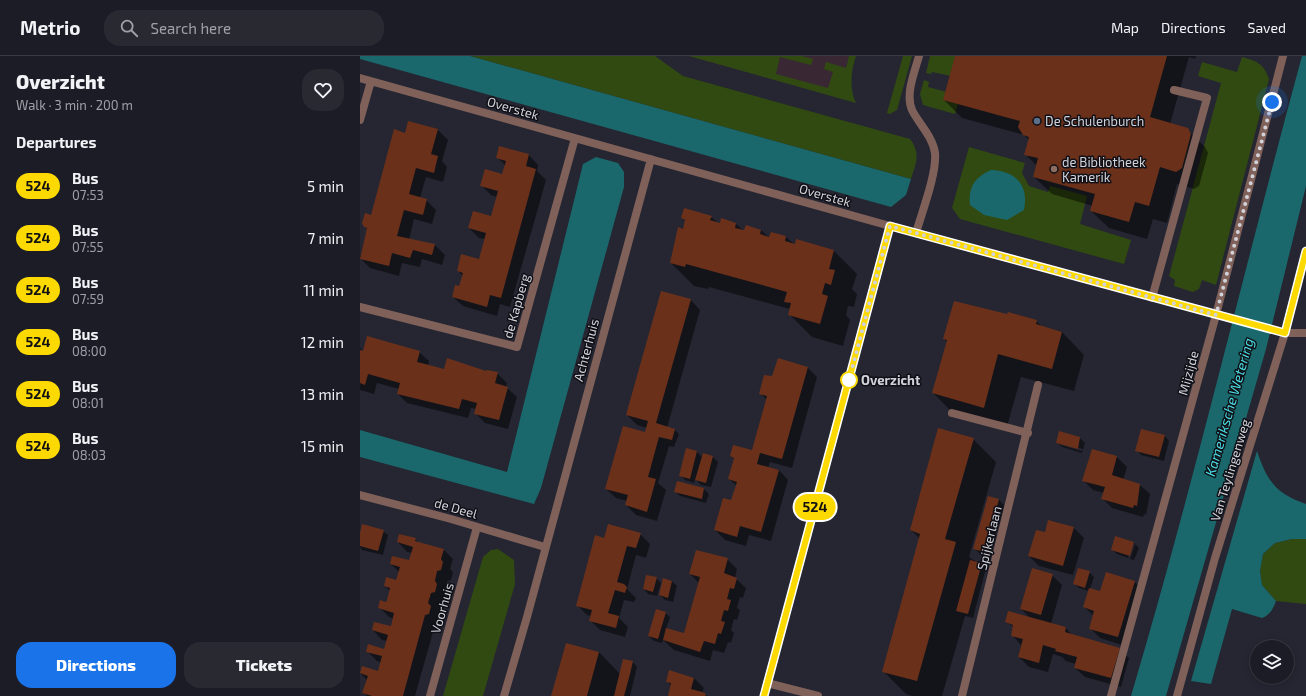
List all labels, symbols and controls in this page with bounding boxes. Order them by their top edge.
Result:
search box [104,10,384,46]
text: Metrio [20,16,80,39]
icon: search [118,17,140,39]
text: Search here [150,19,231,37]
text: Map [1111,19,1139,36]
text: Directions [1161,19,1226,36]
text: Saved [1248,19,1286,36]
button: heart [302,69,344,111]
text: Overzicht [16,70,105,93]
your location [1262,92,1282,112]
street label: Overstek [485,93,541,123]
text: Walk · 3 min · 200 m [16,97,133,113]
place label: De Schulenburch [1045,113,1144,129]
marker: De Schulenburch [1032,116,1042,126]
text: Departures [16,133,96,151]
place label: de Bibliotheek Kamerik [1062,154,1146,185]
marker: de Bibliotheek Kamerik [1049,164,1059,174]
text: Bus [72,169,98,187]
text: 524 [26,177,50,194]
text: 5 min [307,177,344,195]
street label: Overstek [797,180,853,210]
text: 07:53 [72,187,104,203]
text: Bus [72,221,98,239]
text: 524 [26,229,50,246]
text: 7 min [307,229,344,247]
text: 07:55 [72,239,104,255]
street label: de Kapberg [499,272,533,340]
text: Bus [72,273,98,291]
text: 524 [26,281,50,298]
text: 11 min [303,281,344,299]
text: 07:59 [72,291,104,307]
street label: Achterhuis [570,317,602,383]
text: Bus [72,325,98,343]
text: 524 [26,333,50,350]
text: 12 min [301,333,344,351]
water label: Kameriksche Wetering [1201,336,1257,478]
text: 08:00 [72,343,106,359]
street label: Mijzijde [1174,349,1202,397]
marker: Overzicht [840,371,858,389]
place label: Overzicht [861,372,921,388]
text: Bus [72,377,98,395]
text: 524 [26,385,50,402]
text: 13 min [301,385,344,403]
text: 08:01 [72,395,104,411]
street label: Van Teylingenweg [1207,417,1253,523]
text: Bus [72,429,98,447]
text: 524 [26,437,50,454]
text: 15 min [301,437,344,455]
text: 08:03 [72,447,106,463]
street label: de Deel [433,494,479,522]
line badge: 524 [792,494,838,520]
text: 524 [803,498,827,515]
street label: Spijkerlaan [973,504,1005,572]
street label: Voorhuis [427,581,457,635]
map controls [1250,640,1294,684]
button: layers [1250,640,1294,684]
button: Directions [16,642,176,688]
button: Tickets [184,642,344,688]

